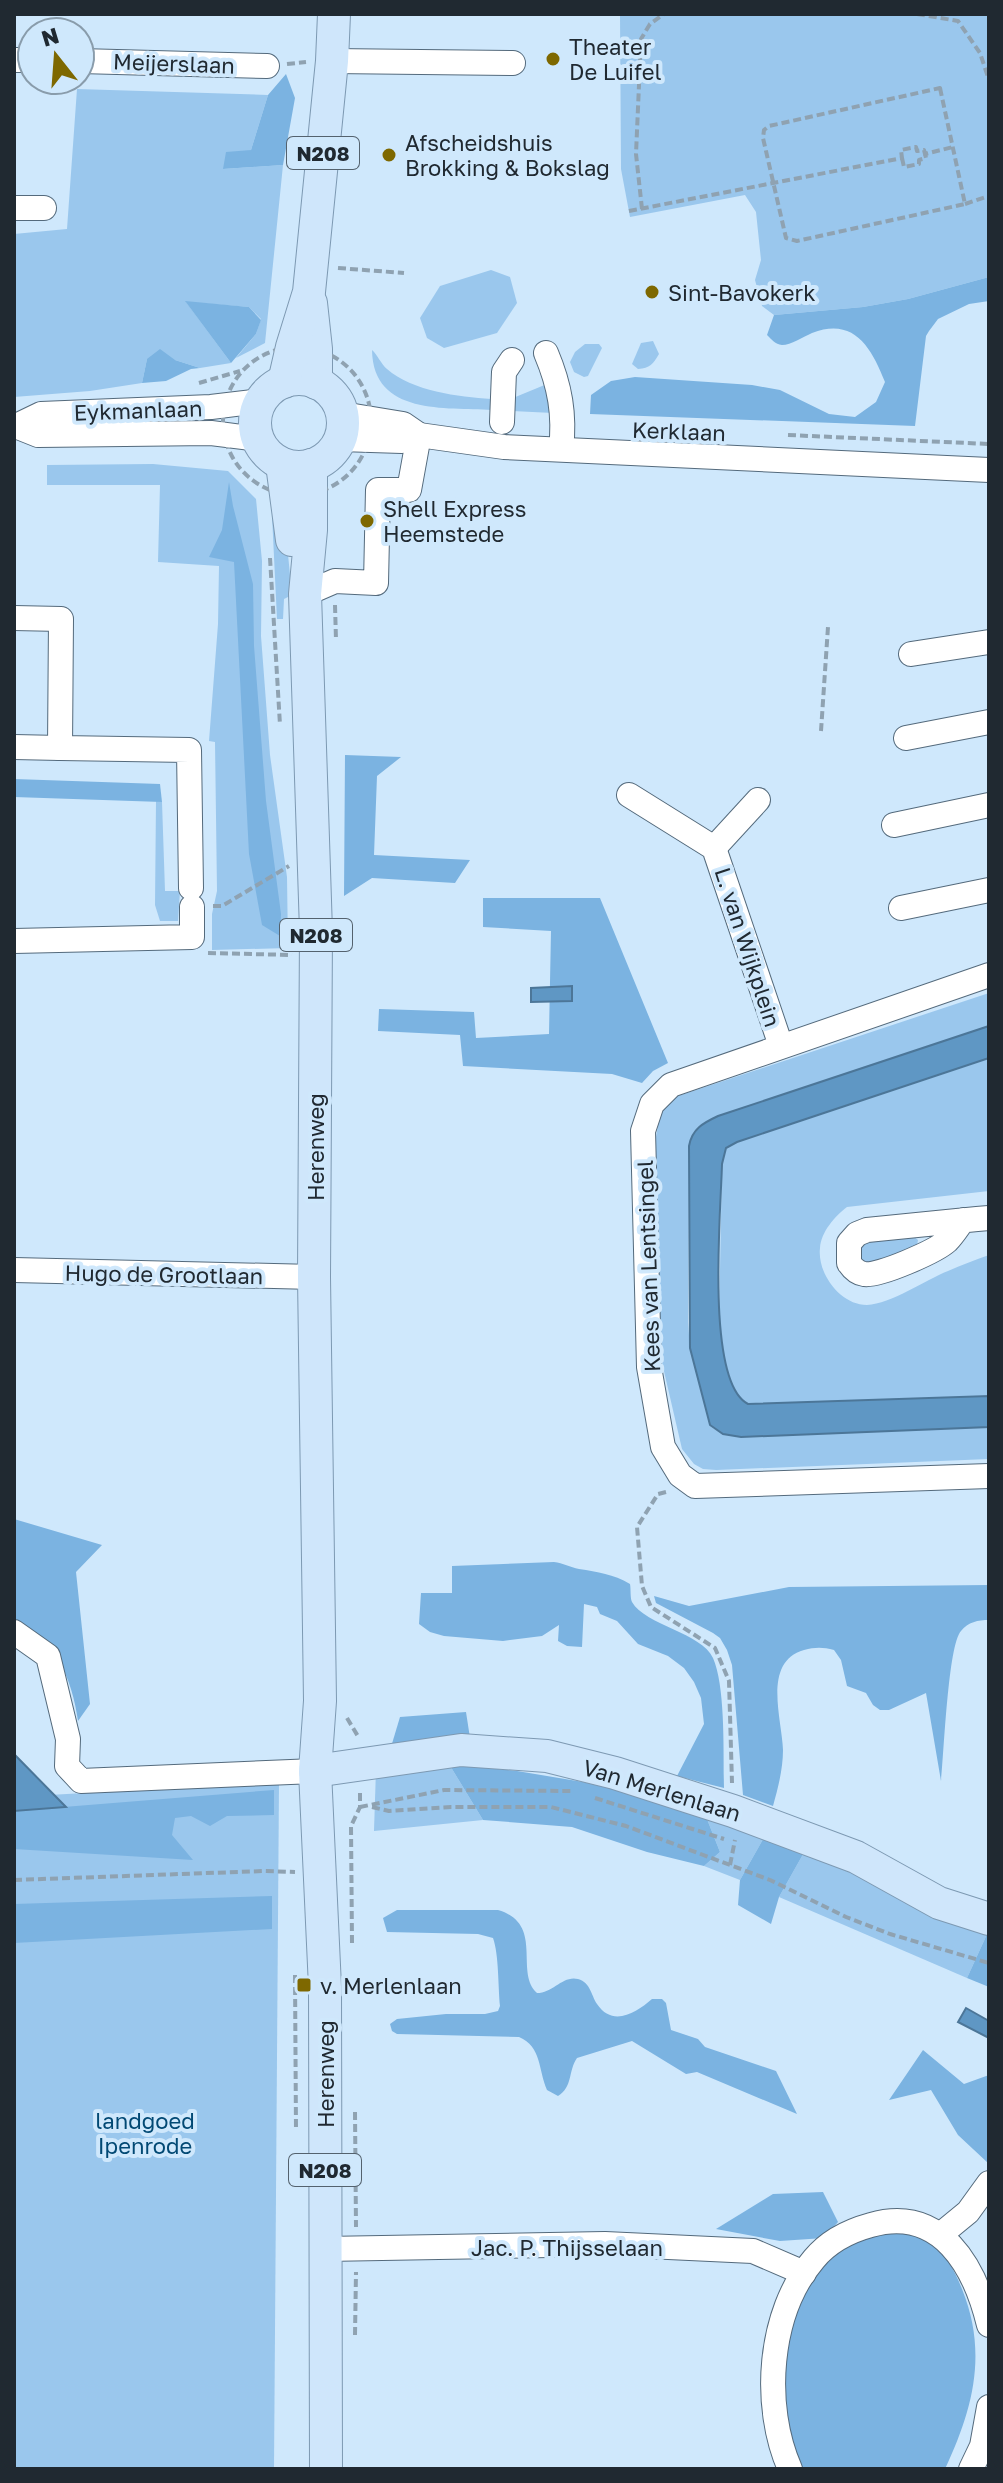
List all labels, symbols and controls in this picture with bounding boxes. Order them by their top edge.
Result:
north arrow [16,16,96,96]
text: N [38,21,62,52]
place label: Theater De Luifel [569,33,662,85]
street label: Meijerslaan [113,47,235,79]
marker: Theater De Luifel [544,50,562,68]
place label: Afscheidshuis Brokking & Bokslag [405,129,610,181]
road number: N208 [287,137,359,169]
marker: Afscheidshuis Brokking & Bokslag [380,146,398,164]
place label: Sint-Bavokerk [668,279,816,306]
marker: Sint-Bavokerk [643,283,661,301]
street label: Eykmanlaan [73,394,203,426]
street label: Kerklaan [632,416,726,446]
place label: Shell Express Heemstede [383,495,526,547]
marker: Shell Express Heemstede [358,512,376,530]
street label: L. van Wijkplein [709,864,787,1030]
road number: N208 [280,919,352,951]
street label: Herenweg [302,1093,329,1201]
street label: Kees van Lentsingel [631,1160,665,1372]
street label: Hugo de Grootlaan [64,1259,264,1289]
street label: Van Merlenlaan [580,1753,744,1827]
place label: v. Merlenlaan [320,1972,462,1999]
marker: v. Merlenlaan [295,1976,313,1994]
street label: Herenweg [312,2020,339,2128]
park label: landgoed Ipenrode [95,2107,195,2159]
road number: N208 [289,2154,361,2186]
street label: Jac. P. Thijsselaan [471,2234,663,2261]

